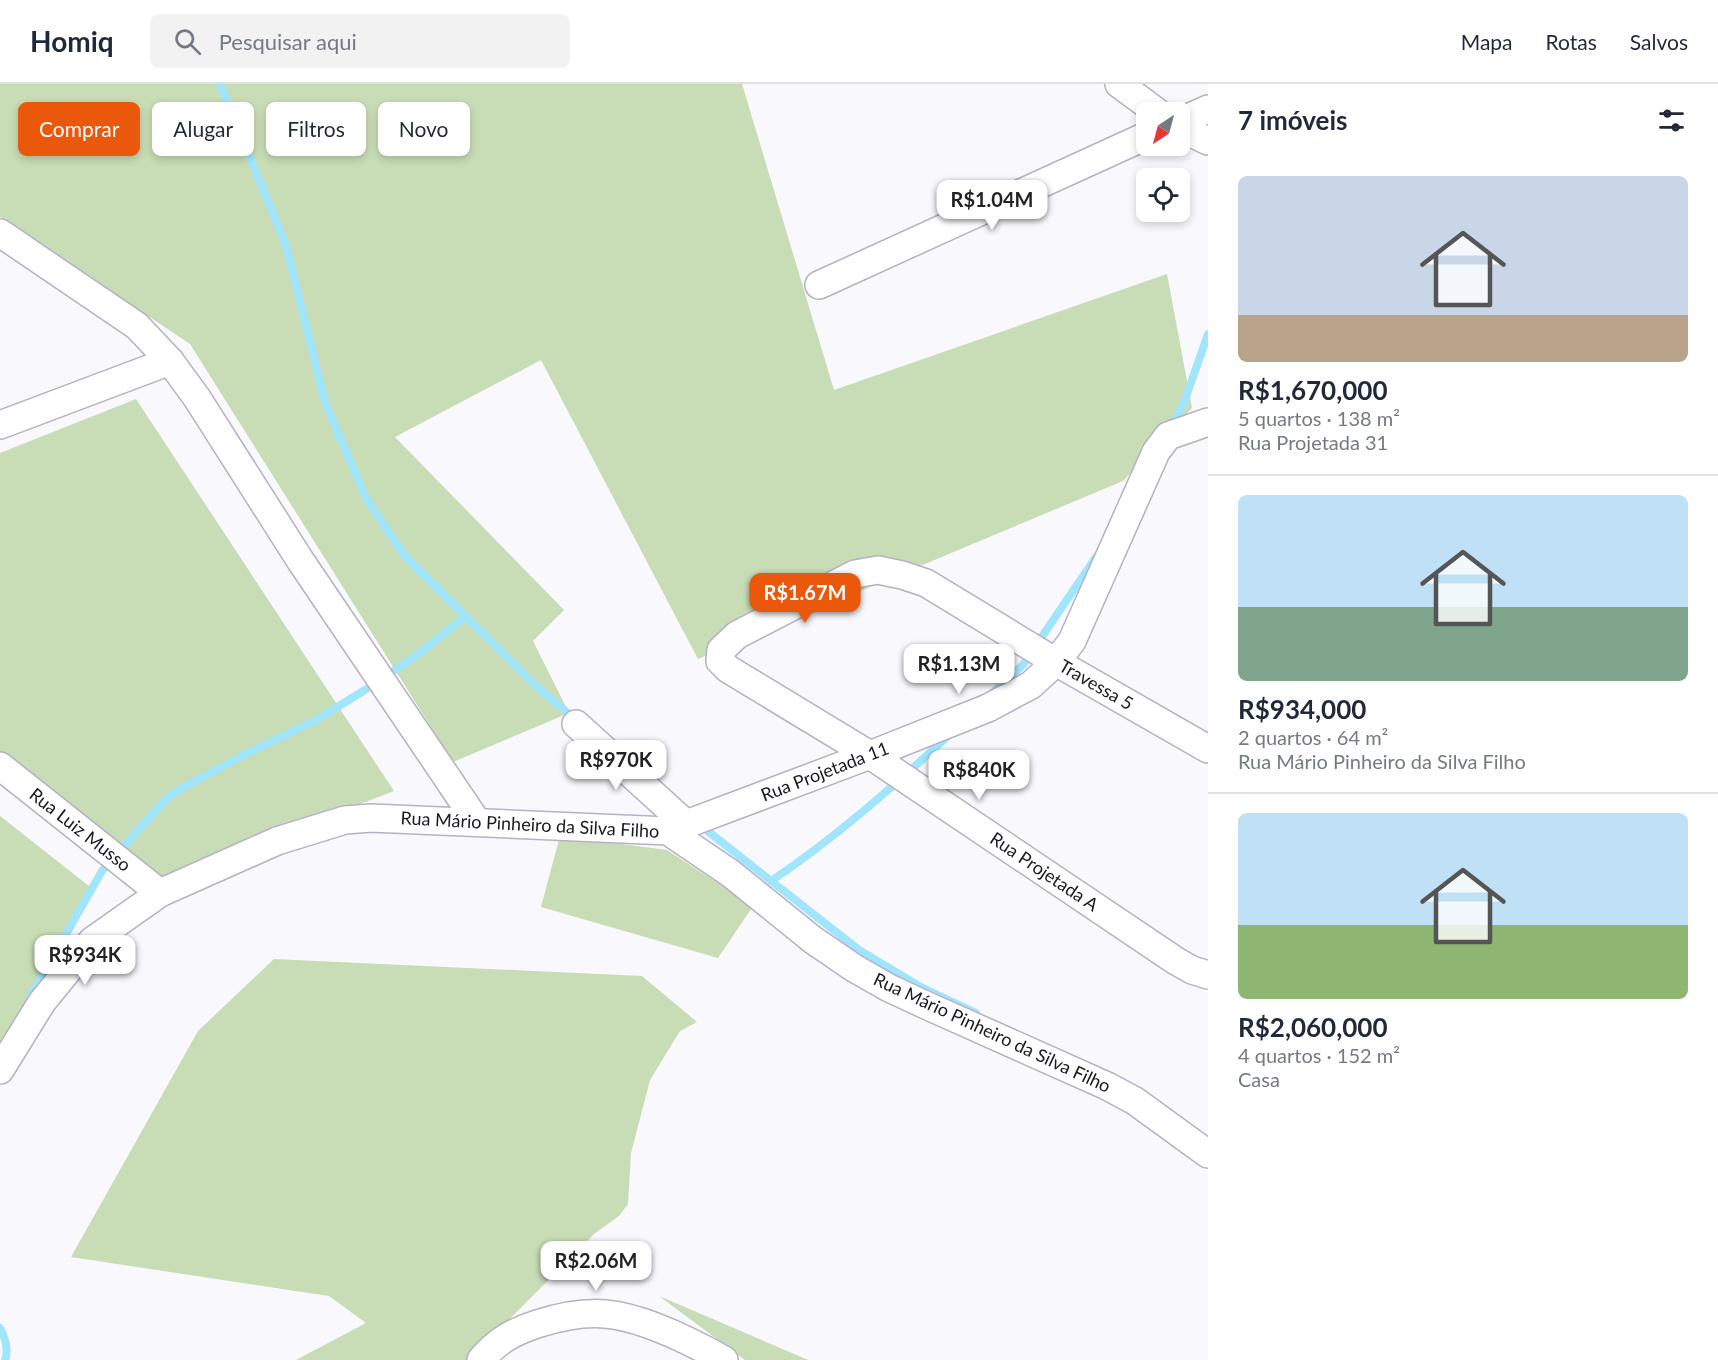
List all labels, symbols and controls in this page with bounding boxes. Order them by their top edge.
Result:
search box [150,14,570,68]
text: Homiq [30,24,114,58]
icon: search [171,25,204,58]
text: Pesquisar aqui [219,28,357,55]
text: Mapa [1461,29,1513,54]
text: Rotas [1546,29,1597,54]
text: Salvos [1630,29,1688,54]
chip: Comprar [18,102,140,156]
chip: Alugar [152,102,254,156]
chip: Filtros [266,102,366,156]
chip: Novo [378,102,470,156]
north arrow [1136,102,1190,156]
map controls [1136,102,1190,222]
text: 7 imóveis [1238,104,1348,136]
icon: filters [1655,104,1688,137]
button: locate [1136,168,1190,222]
pin: R$1.04M [937,180,1047,231]
text: R$1.04M [951,187,1033,211]
icon: home [1409,215,1517,323]
text: R$1,670,000 [1238,374,1388,406]
text: 5 quartos · 138 m² [1238,406,1400,430]
text: Rua Projetada 31 [1238,430,1388,454]
icon: home [1409,534,1517,642]
pin: R$1.67M [750,573,860,624]
text: R$1.67M [764,580,846,604]
pin: R$1.13M [904,644,1014,695]
text: R$1.13M [918,651,1000,675]
street label: Travessa 5 [1056,654,1137,714]
text: R$934,000 [1238,693,1366,725]
text: 2 quartos · 64 m² [1238,725,1388,749]
street label: Rua Projetada 11 [758,737,892,806]
pin: R$970K [567,740,665,791]
text: R$970K [580,747,652,771]
text: Rua Mário Pinheiro da Silva Filho [1238,749,1526,773]
pin: R$840K [930,750,1028,801]
text: R$840K [943,757,1015,781]
street label: Rua Luiz Musso [25,783,136,876]
street label: Rua Mário Pinheiro da Silva Filho [400,806,660,842]
street label: Rua Projetada A [986,827,1104,916]
icon: home [1409,852,1517,960]
pin: R$934K [36,935,134,986]
text: R$934K [49,942,121,966]
street label: Rua Mário Pinheiro da Silva Filho [870,967,1114,1097]
text: R$2,060,000 [1238,1011,1388,1043]
text: 4 quartos · 152 m² [1238,1043,1400,1067]
text: Casa [1238,1067,1280,1091]
pin: R$2.06M [541,1241,651,1292]
text: R$2.06M [555,1248,637,1272]

